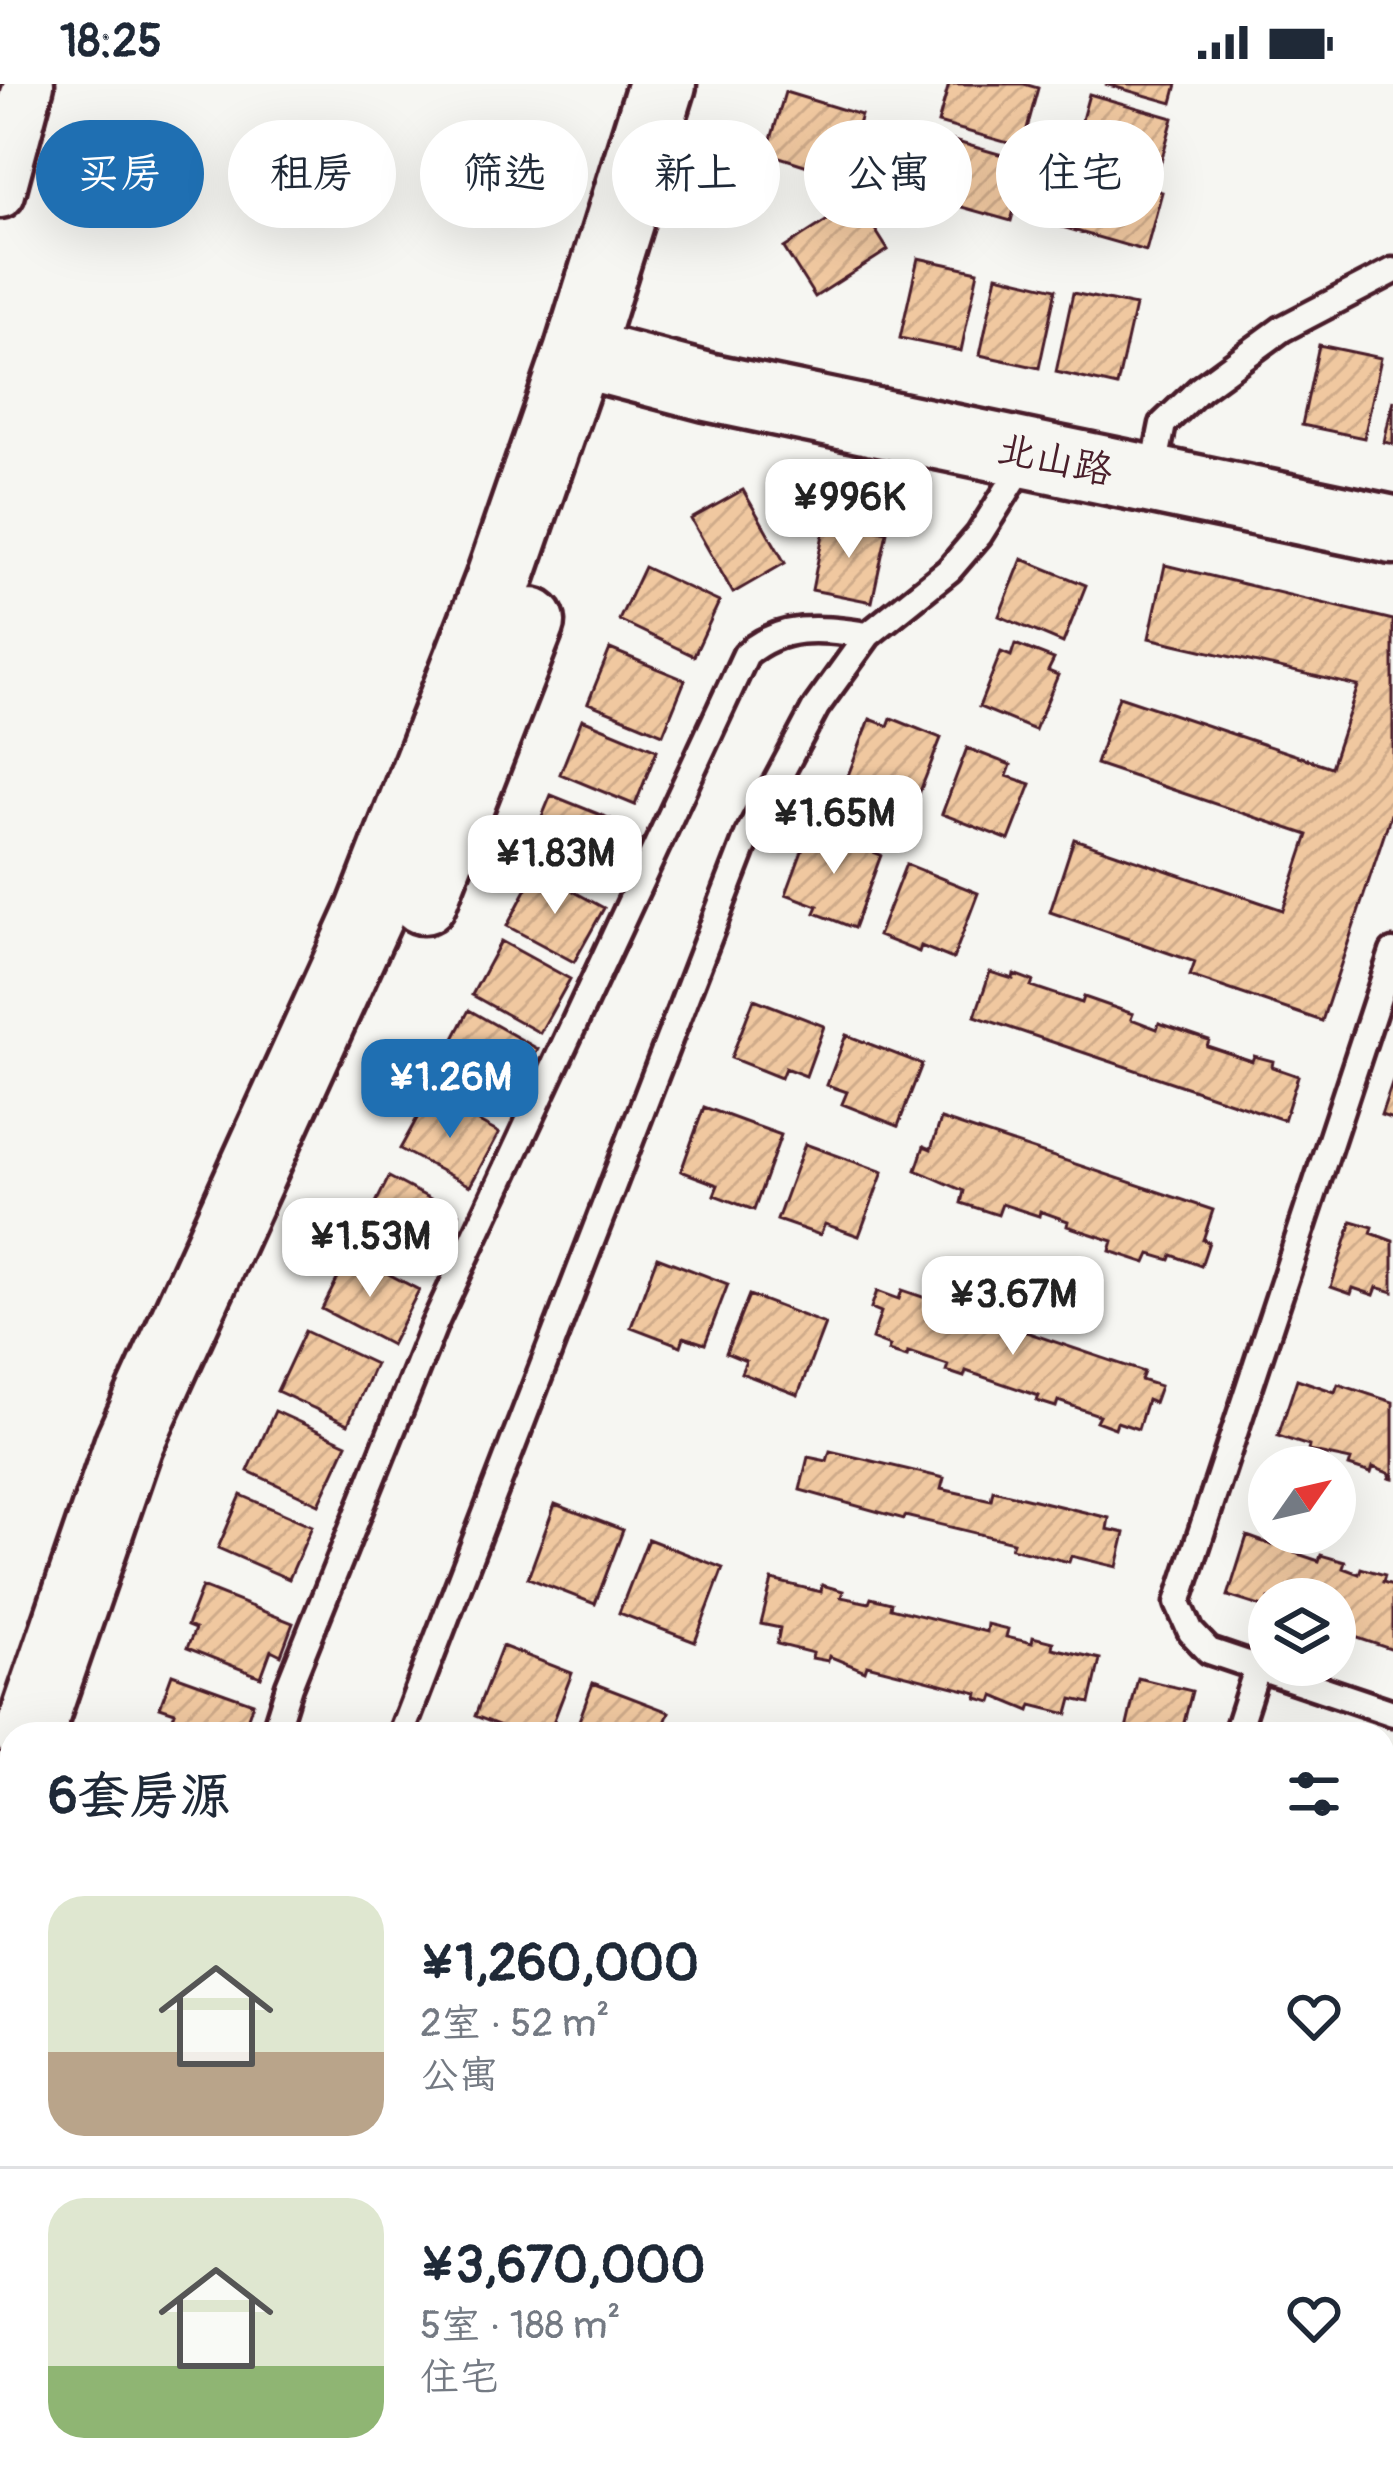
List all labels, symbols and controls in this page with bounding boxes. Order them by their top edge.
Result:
text: 18:25 [60,14,162,70]
chip: 买房 [36,120,204,228]
chip: 租房 [228,120,396,228]
chip: 筛选 [420,120,588,228]
chip: 新上 [612,120,780,228]
chip: 公寓 [804,120,972,228]
chip: 住宅 [996,120,1164,228]
street label: 北山路 [993,424,1117,496]
pin: ¥996K [765,459,933,561]
text: ¥996K [792,473,906,522]
pin: ¥1.65M [736,775,932,877]
text: ¥1.65M [773,789,895,838]
pin: ¥1.83M [457,815,653,917]
text: ¥1.83M [495,829,615,878]
pin: ¥1.26M [352,1039,548,1141]
text: ¥1.26M [388,1053,512,1102]
pin: ¥1.53M [272,1198,468,1300]
text: ¥1.53M [309,1212,431,1261]
pin: ¥3.67M [915,1256,1111,1358]
text: ¥3.67M [949,1270,1077,1319]
north arrow [1248,1446,1356,1554]
map controls [1248,1446,1356,1686]
button: layers [1248,1578,1356,1686]
icon: filters [1281,1761,1347,1827]
text: 6套房源 [48,1765,231,1829]
text: ¥1,260,000 [420,1932,699,1996]
icon: home [144,1944,288,2088]
icon: heart [1281,1983,1347,2049]
text: 2室 · 52 m² [420,1999,610,2048]
text: 公寓 [420,2051,498,2100]
text: ¥3,670,000 [420,2234,705,2298]
icon: home [144,2246,288,2390]
icon: heart [1281,2285,1347,2351]
text: 5室 · 188 m² [420,2301,621,2350]
text: 住宅 [420,2353,498,2402]

